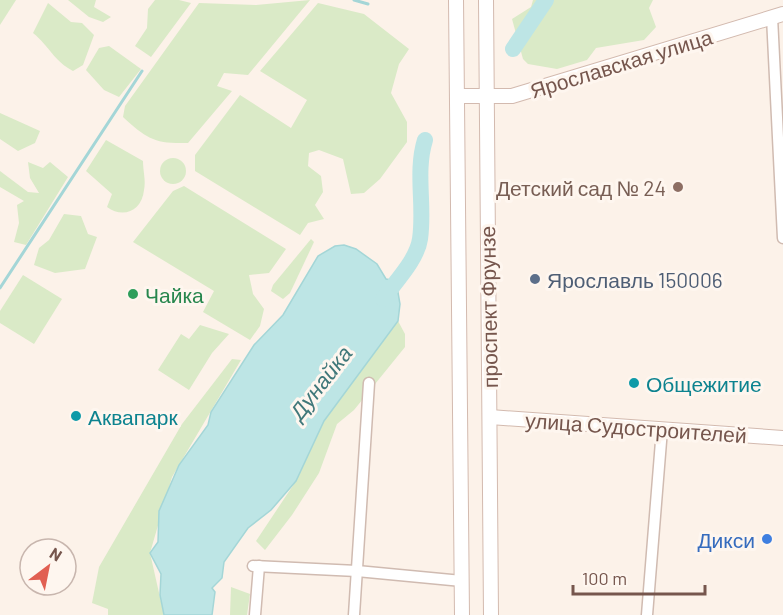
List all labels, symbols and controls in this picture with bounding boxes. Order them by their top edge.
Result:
street label: Ярославская улица [527,23,715,103]
place label: Детский сад № 24 [496,175,666,200]
marker: Детский сад № 24 [671,180,685,194]
street label: проспект Фрунзе [474,226,502,388]
place label: Ярославль 150006 [547,267,723,292]
marker: Ярославль 150006 [528,272,542,286]
place label: Чайка [145,282,204,307]
marker: Чайка [126,287,140,301]
water label: Дунайка [281,340,357,427]
place label: Общежитие [646,371,762,396]
marker: Общежитие [627,376,641,390]
place label: Аквапарк [88,404,179,429]
street label: улица Судостроителей [524,407,748,447]
marker: Аквапарк [69,409,83,423]
place label: Дикси [697,527,755,552]
marker: Дикси [760,532,774,546]
north arrow [18,537,78,597]
text: N [47,543,66,565]
scale bar [573,558,705,596]
text: 100 m [582,567,627,589]

